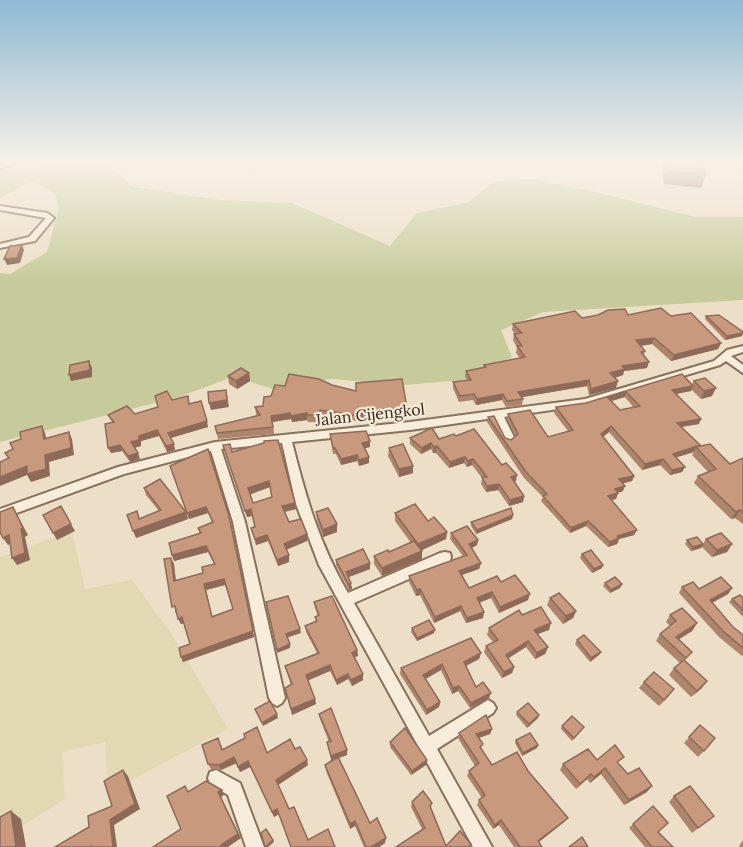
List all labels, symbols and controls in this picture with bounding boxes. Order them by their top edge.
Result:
street label: Jalan Cijengkol [313,398,426,430]

